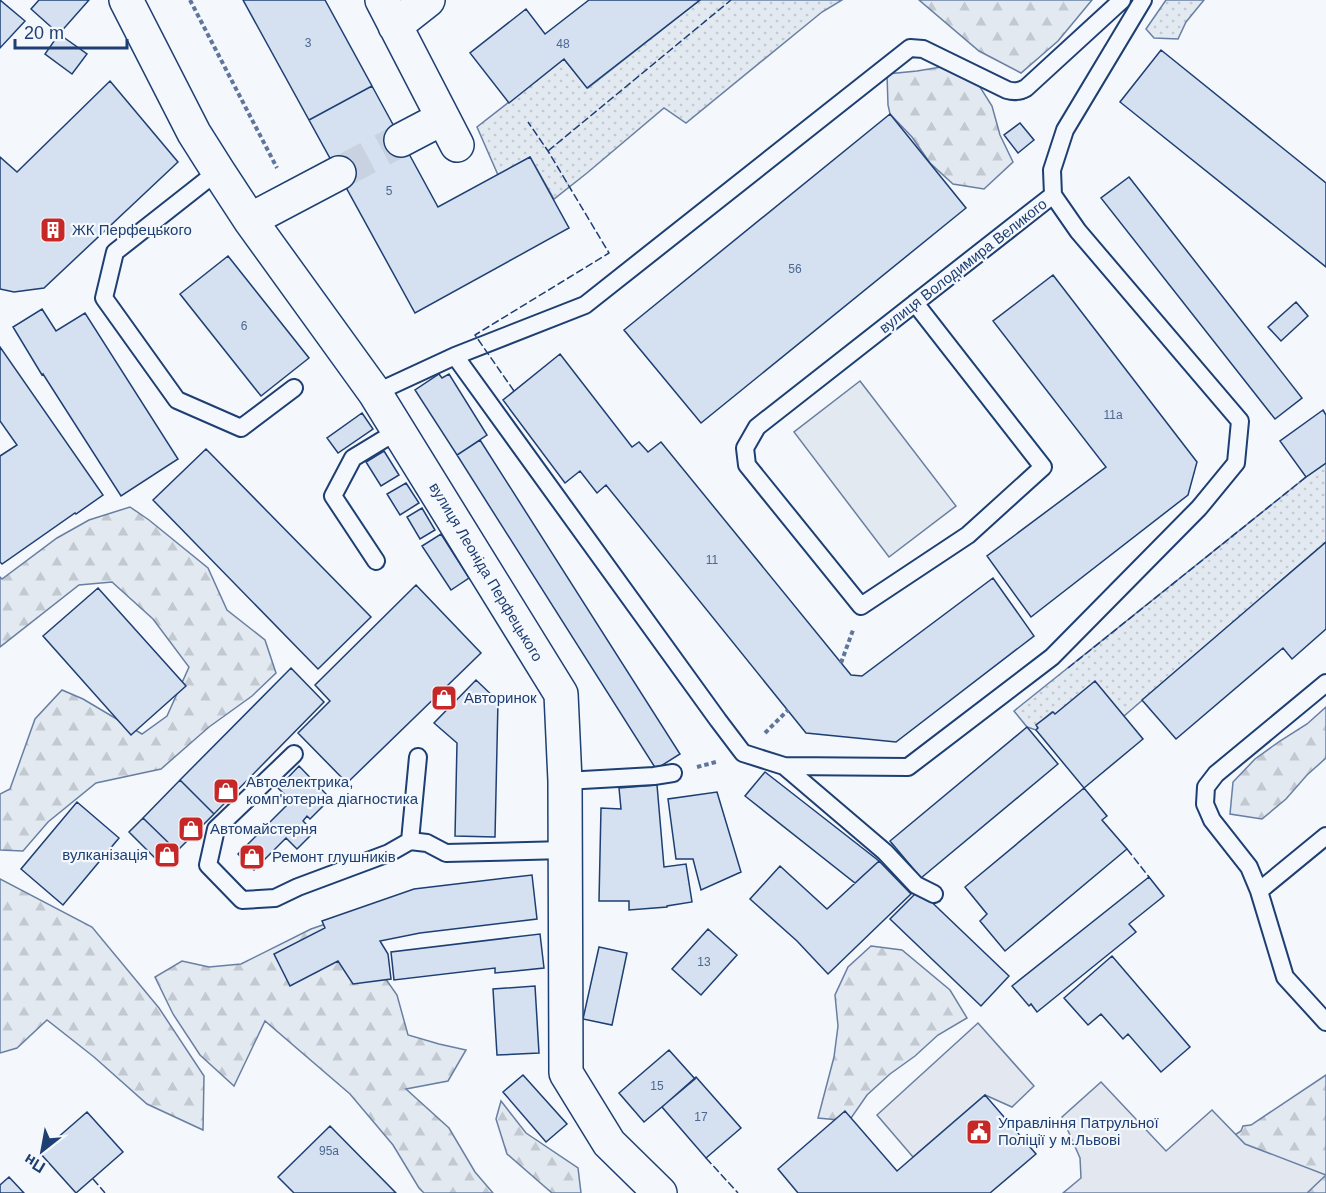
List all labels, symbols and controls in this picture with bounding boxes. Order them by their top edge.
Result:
scale bar [15,12,128,50]
text: 20 m [24,23,64,43]
house number: 3 [305,36,312,50]
house number: 48 [556,37,570,51]
house number: 5 [386,184,393,198]
street label: вулиця Володимира Великого [876,195,1050,336]
building icon: ЖК Перфецького [38,215,68,245]
place label: ЖК Перфецького [72,221,192,238]
house number: 56 [788,262,802,276]
house number: 6 [241,319,248,333]
house number: 11а [1103,408,1123,422]
street label: вулиця Леоніда Перфецького [426,479,547,664]
house number: 11 [706,553,719,567]
shop icon: Авторинок [429,683,459,713]
place label: Авторинок [464,689,537,706]
place label: Автоелектрика, комп'ютерна діагностика [246,773,419,807]
shop icon: Автоелектрика, комп'ютерна діагностика [211,776,241,806]
shop icon: Автомайстерня [176,814,206,844]
place label: Автомайстерня [210,820,317,837]
shop icon: вулканізація [152,840,182,870]
shop icon: Ремонт глушників [237,842,267,872]
place label: вулканізація [62,846,148,863]
place label: Ремонт глушників [272,848,396,865]
house number: 13 [697,955,711,969]
house number: 15 [650,1079,664,1093]
house number: 17 [694,1110,708,1124]
place label: Управління Патрульної Поліції у м.Львові [998,1114,1159,1148]
public building icon: Управління Патрульної Поліції у м.Львові [964,1117,994,1147]
north arrow [12,1121,72,1181]
house number: 95а [319,1144,339,1158]
text: Пн [21,1151,48,1176]

